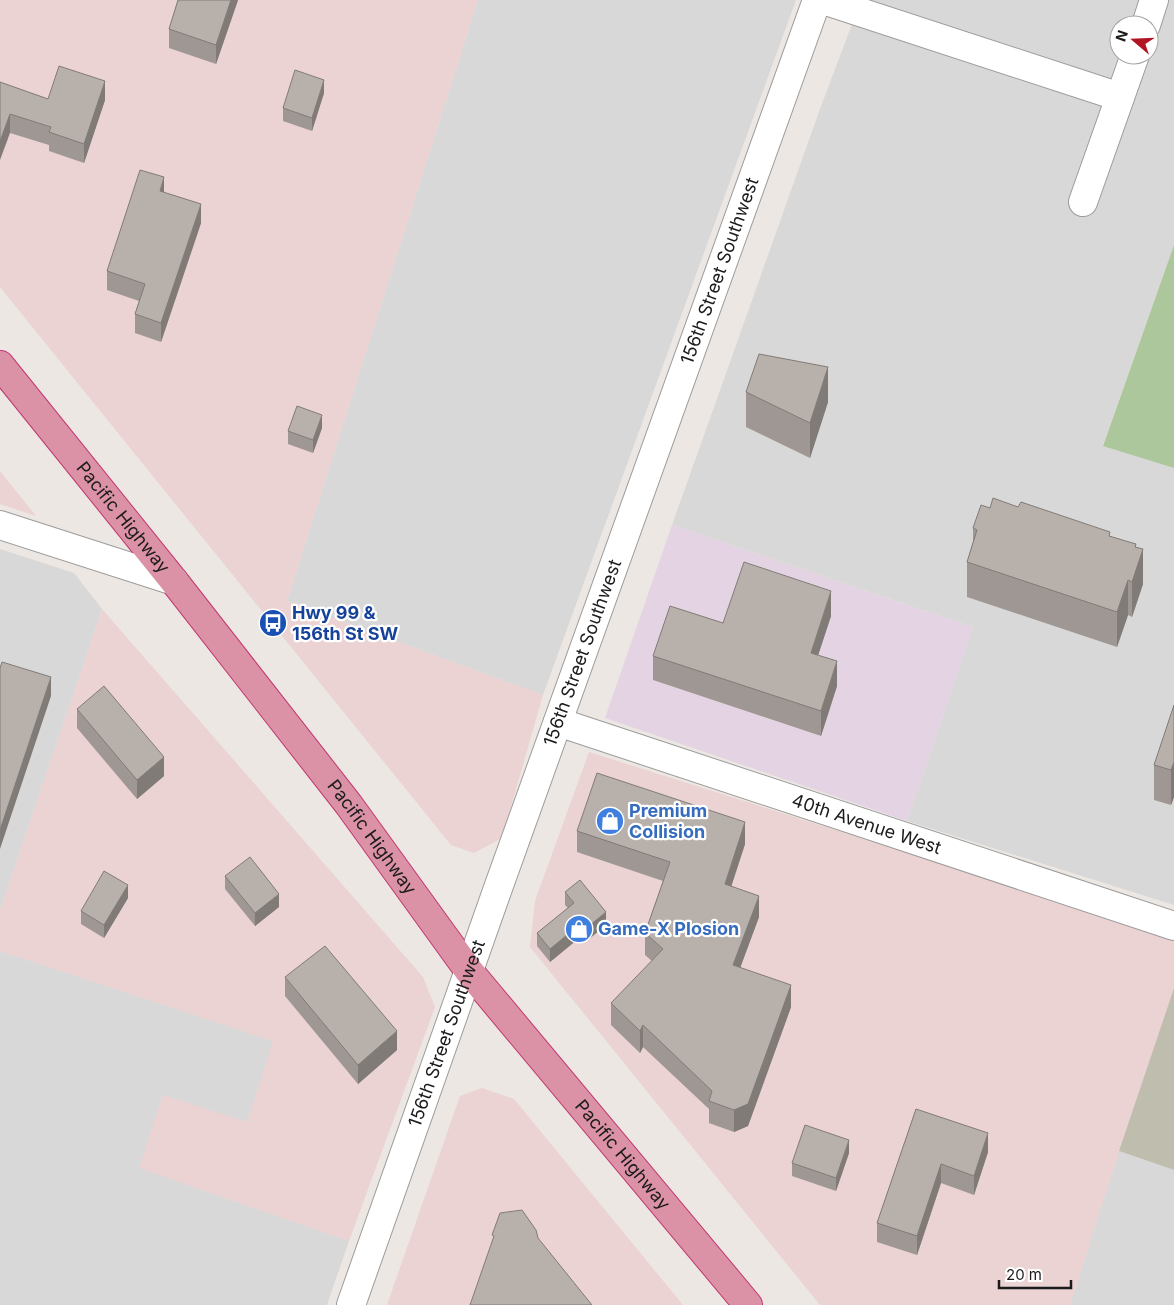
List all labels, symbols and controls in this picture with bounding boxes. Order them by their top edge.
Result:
north arrow [1109,15,1159,65]
text: N [1111,28,1131,43]
street label: 156th Street Southwest [676,174,762,367]
street label: Pacific Highway [72,457,174,577]
street label: 156th Street Southwest [539,556,625,749]
place label: Hwy 99 & 156th St SW [292,602,398,644]
bus stop icon: Hwy 99 & 156th St SW [258,608,288,638]
street label: Pacific Highway [323,775,421,898]
street label: 40th Avenue West [789,789,944,858]
place label: Premium Collision [629,800,707,842]
shop icon: Premium Collision [595,806,625,836]
shop icon: Game-X Plosion [564,914,594,944]
place label: Game-X Plosion [598,918,739,939]
street label: 156th Street Southwest [404,937,489,1130]
street label: Pacific Highway [571,1095,675,1214]
scale bar [999,1258,1072,1290]
text: 20 m [1006,1265,1042,1284]

